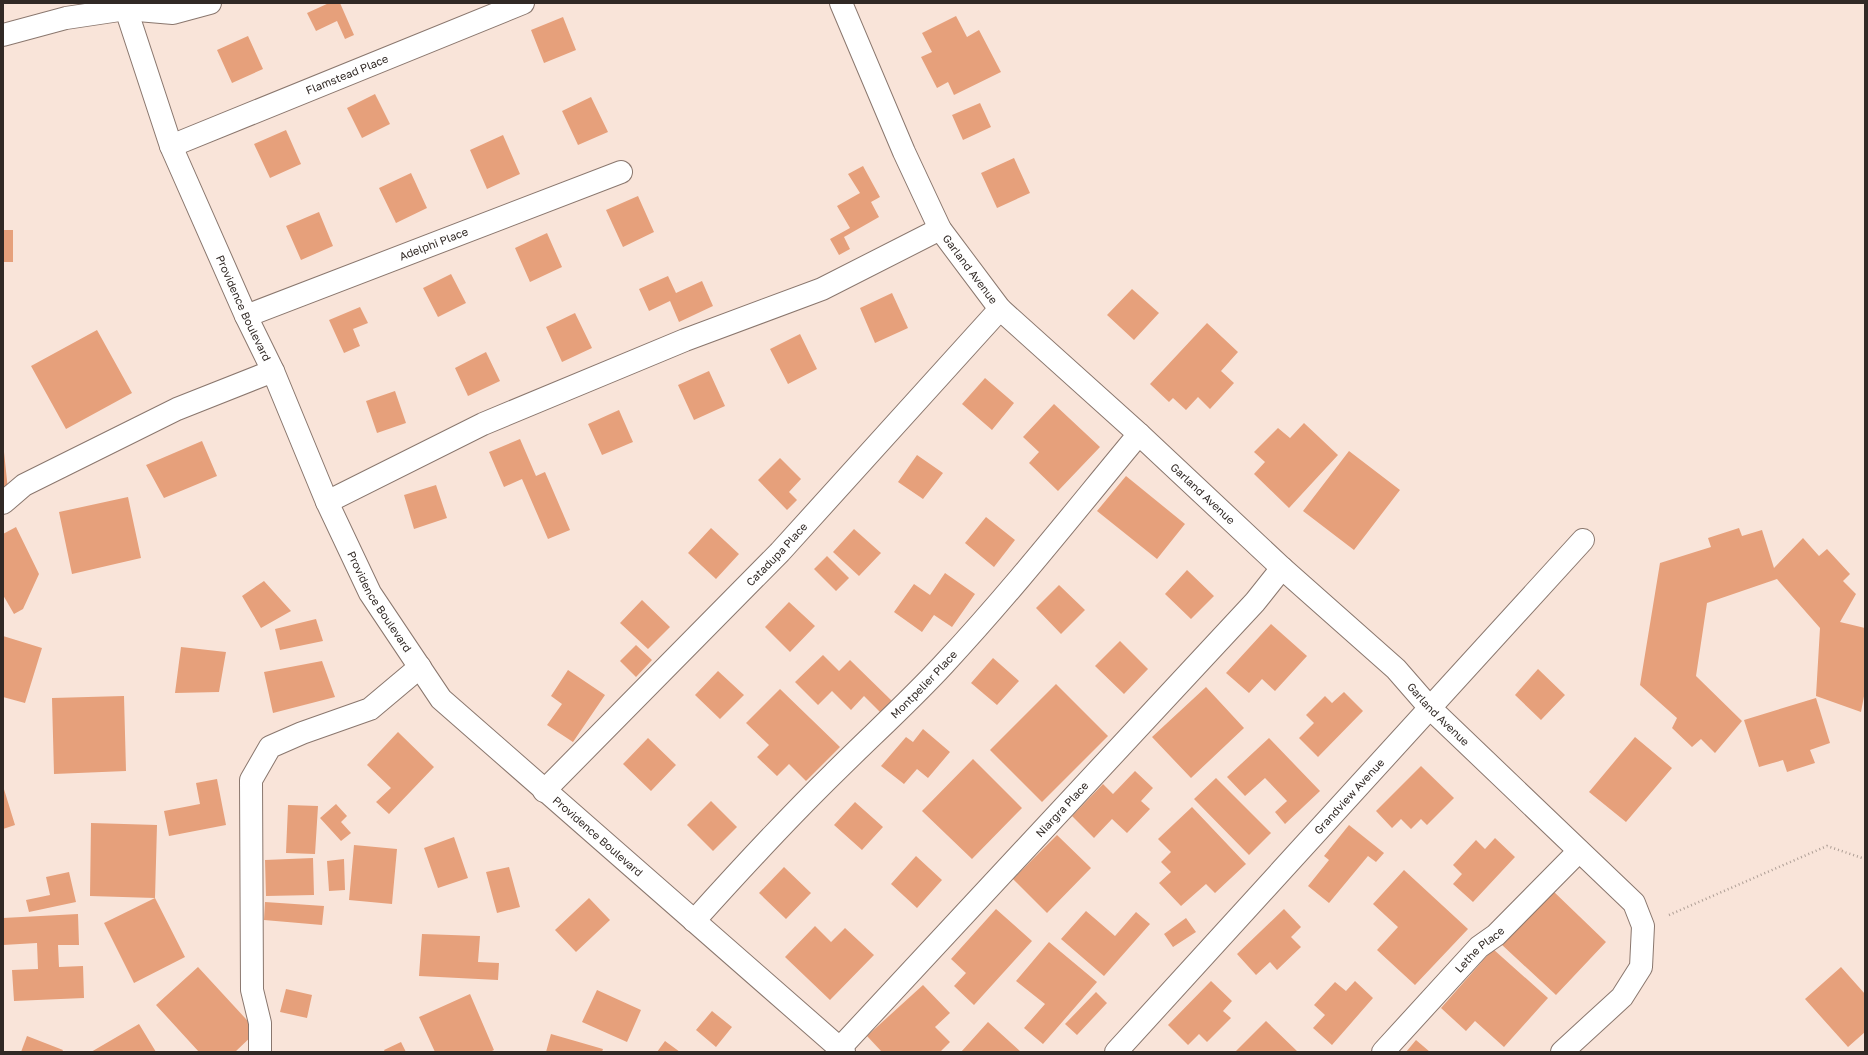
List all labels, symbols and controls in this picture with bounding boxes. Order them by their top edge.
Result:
street label: Flamstead Place [304,51,390,97]
street label: Adelphi Place [397,224,470,263]
street label: Garland Avenue [940,232,1001,306]
street label: Providence Boulevard [214,253,274,363]
street label: Garland Avenue [1168,460,1238,527]
street label: Catadupa Place [743,520,810,588]
street label: Providence Boulevard [345,549,415,654]
street label: Montpelier Place [888,647,959,721]
street label: Garland Avenue [1405,680,1472,748]
street label: Grandview Avenue [1311,756,1387,836]
street label: Niargra Place [1033,779,1091,839]
street label: Providence Boulevard [551,793,646,879]
street label: Lethe Place [1452,924,1507,975]

